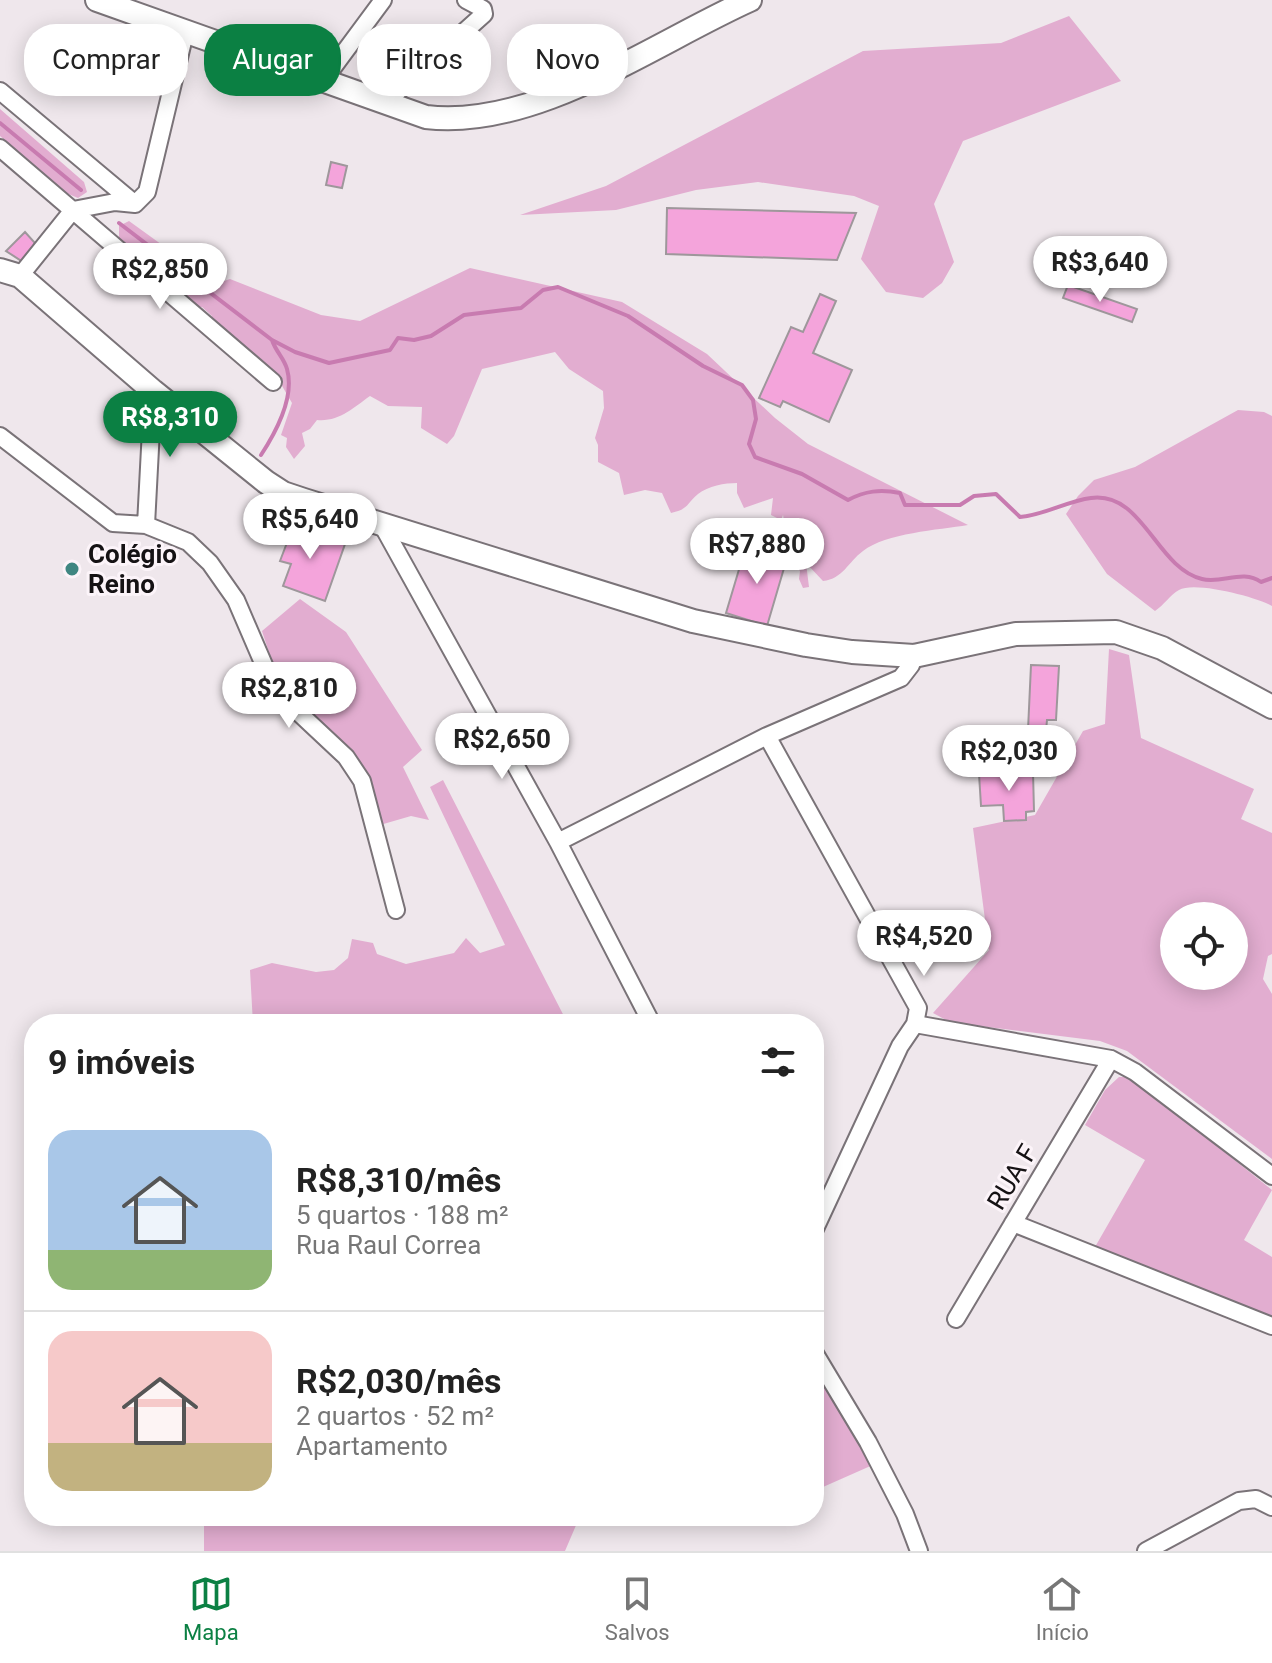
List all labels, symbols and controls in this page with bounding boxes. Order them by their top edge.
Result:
chip: Comprar [24,24,188,96]
chip: Alugar [204,24,341,96]
chip: Filtros [357,24,491,96]
chip: Novo [507,24,628,96]
pin: R$3,640 [1026,236,1174,304]
pin: R$2,850 [86,243,234,311]
text: R$3,640 [1051,247,1149,277]
text: R$2,850 [111,254,209,284]
pin: R$8,310 [96,391,244,459]
text: R$8,310 [121,402,219,432]
pin: R$5,640 [236,493,384,561]
text: R$5,640 [261,504,359,534]
pin: R$7,880 [683,518,831,586]
text: R$7,880 [708,529,806,559]
place label: Colégio Reino [88,539,177,599]
marker: Colégio Reino [63,560,81,578]
pin: R$2,810 [215,662,363,730]
text: R$2,810 [240,673,338,703]
pin: R$2,650 [428,713,576,781]
text: R$2,650 [453,724,551,754]
pin: R$2,030 [935,725,1083,793]
text: R$2,030 [960,736,1058,766]
map controls [1160,902,1248,990]
button: locate [1160,902,1248,990]
pin: R$4,520 [850,910,998,978]
text: R$4,520 [875,921,973,951]
icon: filters [756,1040,800,1084]
text: 9 imóveis [48,1042,195,1082]
street label: RUA F [981,1139,1043,1215]
text: R$8,310/mês [296,1160,502,1200]
icon: home [112,1162,208,1258]
text: 5 quartos · 188 m² [296,1200,509,1230]
text: Rua Raul Correa [296,1230,481,1260]
text: R$2,030/mês [296,1361,502,1401]
icon: home [112,1363,208,1459]
text: 2 quartos · 52 m² [296,1401,494,1431]
text: Apartamento [296,1431,448,1461]
tab: Mapa [183,1572,239,1645]
tab: Salvos [605,1572,670,1645]
tab: Início [1036,1572,1089,1645]

